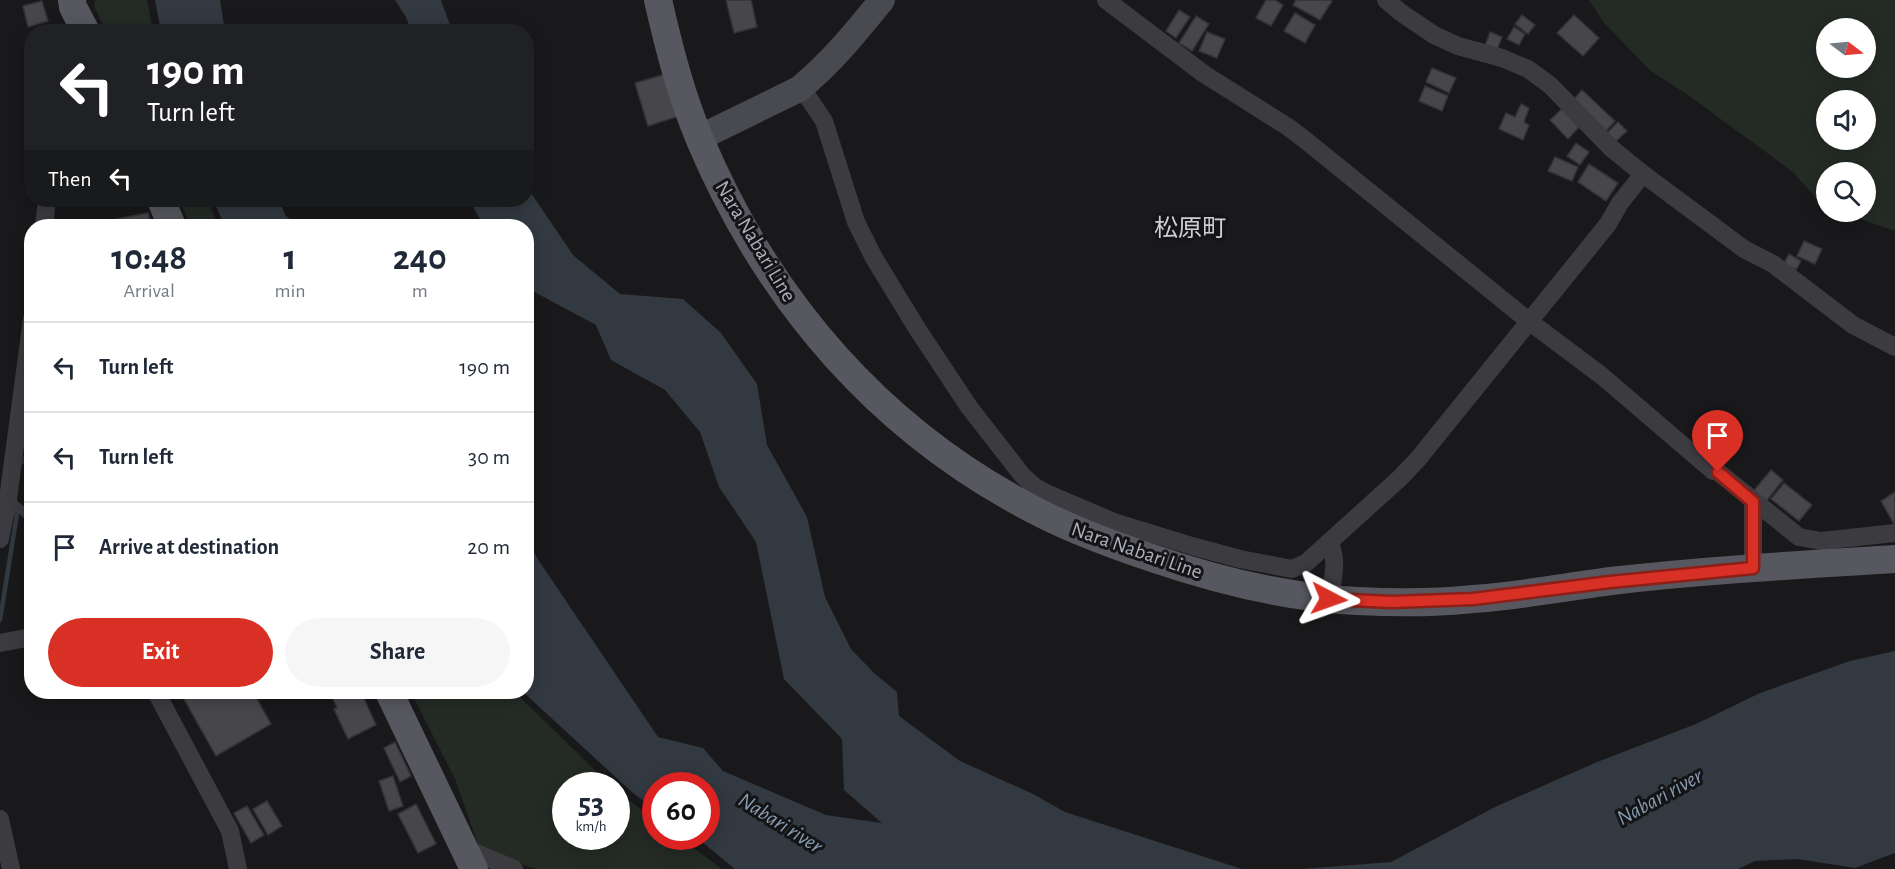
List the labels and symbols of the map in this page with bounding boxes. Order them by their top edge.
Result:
north arrow [1816,18,1876,78]
street label: Nara Nabari Line [711,177,800,305]
district label: 松原町 [1154,215,1226,241]
pin [1692,410,1743,472]
street label: Nara Nabari Line [1069,518,1205,583]
position arrow [1297,567,1361,631]
water label: Nabari river [1613,764,1707,829]
speed limit sign: 60 [642,772,720,850]
water label: Nabari river [735,789,827,858]

